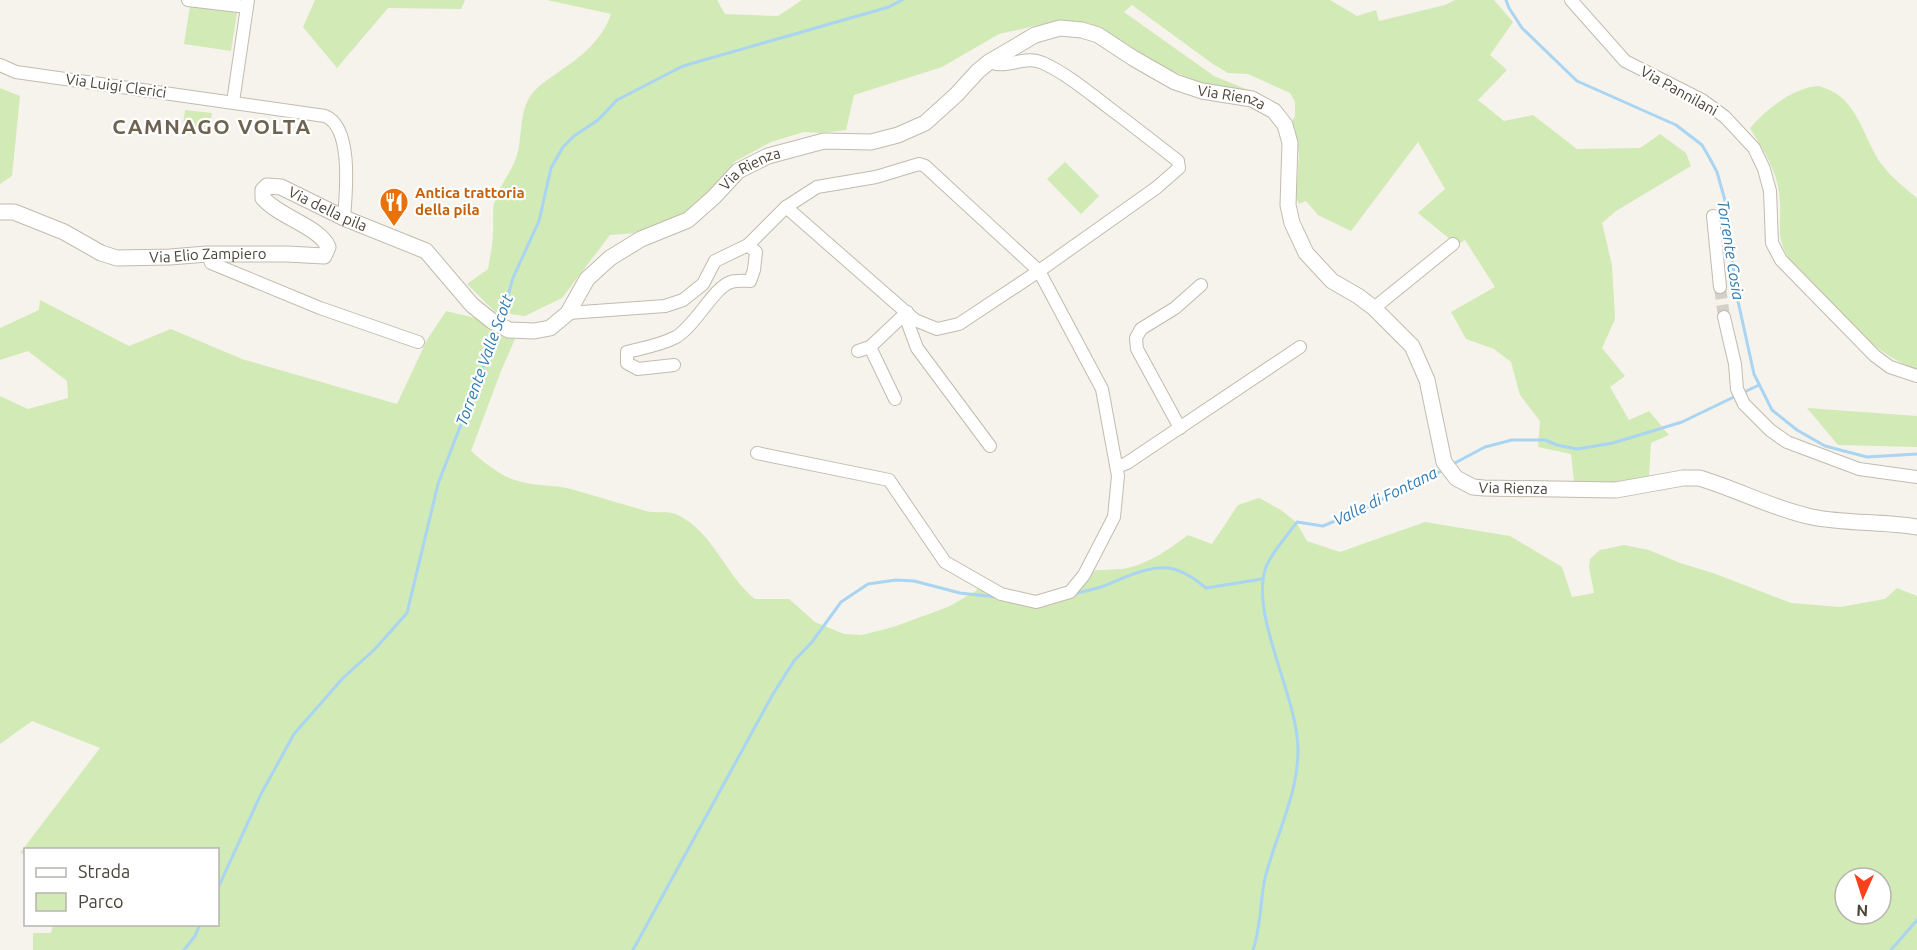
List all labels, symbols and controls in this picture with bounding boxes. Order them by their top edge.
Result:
street label: Via Pannilani [1638,62,1721,119]
street label: Via Luigi Clerici [65,70,168,101]
street label: Via Rienza [1196,81,1269,113]
district label: CAMNAGO VOLTA [112,114,312,138]
street label: Via Rienza [716,144,782,194]
street label: Via della pila [286,183,370,234]
place label: Antica trattoria della pila [415,184,525,218]
restaurant icon: Antica trattoria della pila [378,186,410,228]
water label: Torrente Cosia [1714,199,1748,302]
street label: Via Elio Zampiero [149,245,266,265]
water label: Torrente Valle Scott [452,291,516,428]
water label: Valle di Fontana [1330,463,1440,529]
street label: Via Rienza [1478,479,1548,497]
legend [24,848,219,926]
text: Strada [78,861,130,881]
north arrow [1833,866,1893,926]
text: Parco [78,891,124,911]
text: N [1856,902,1869,920]

